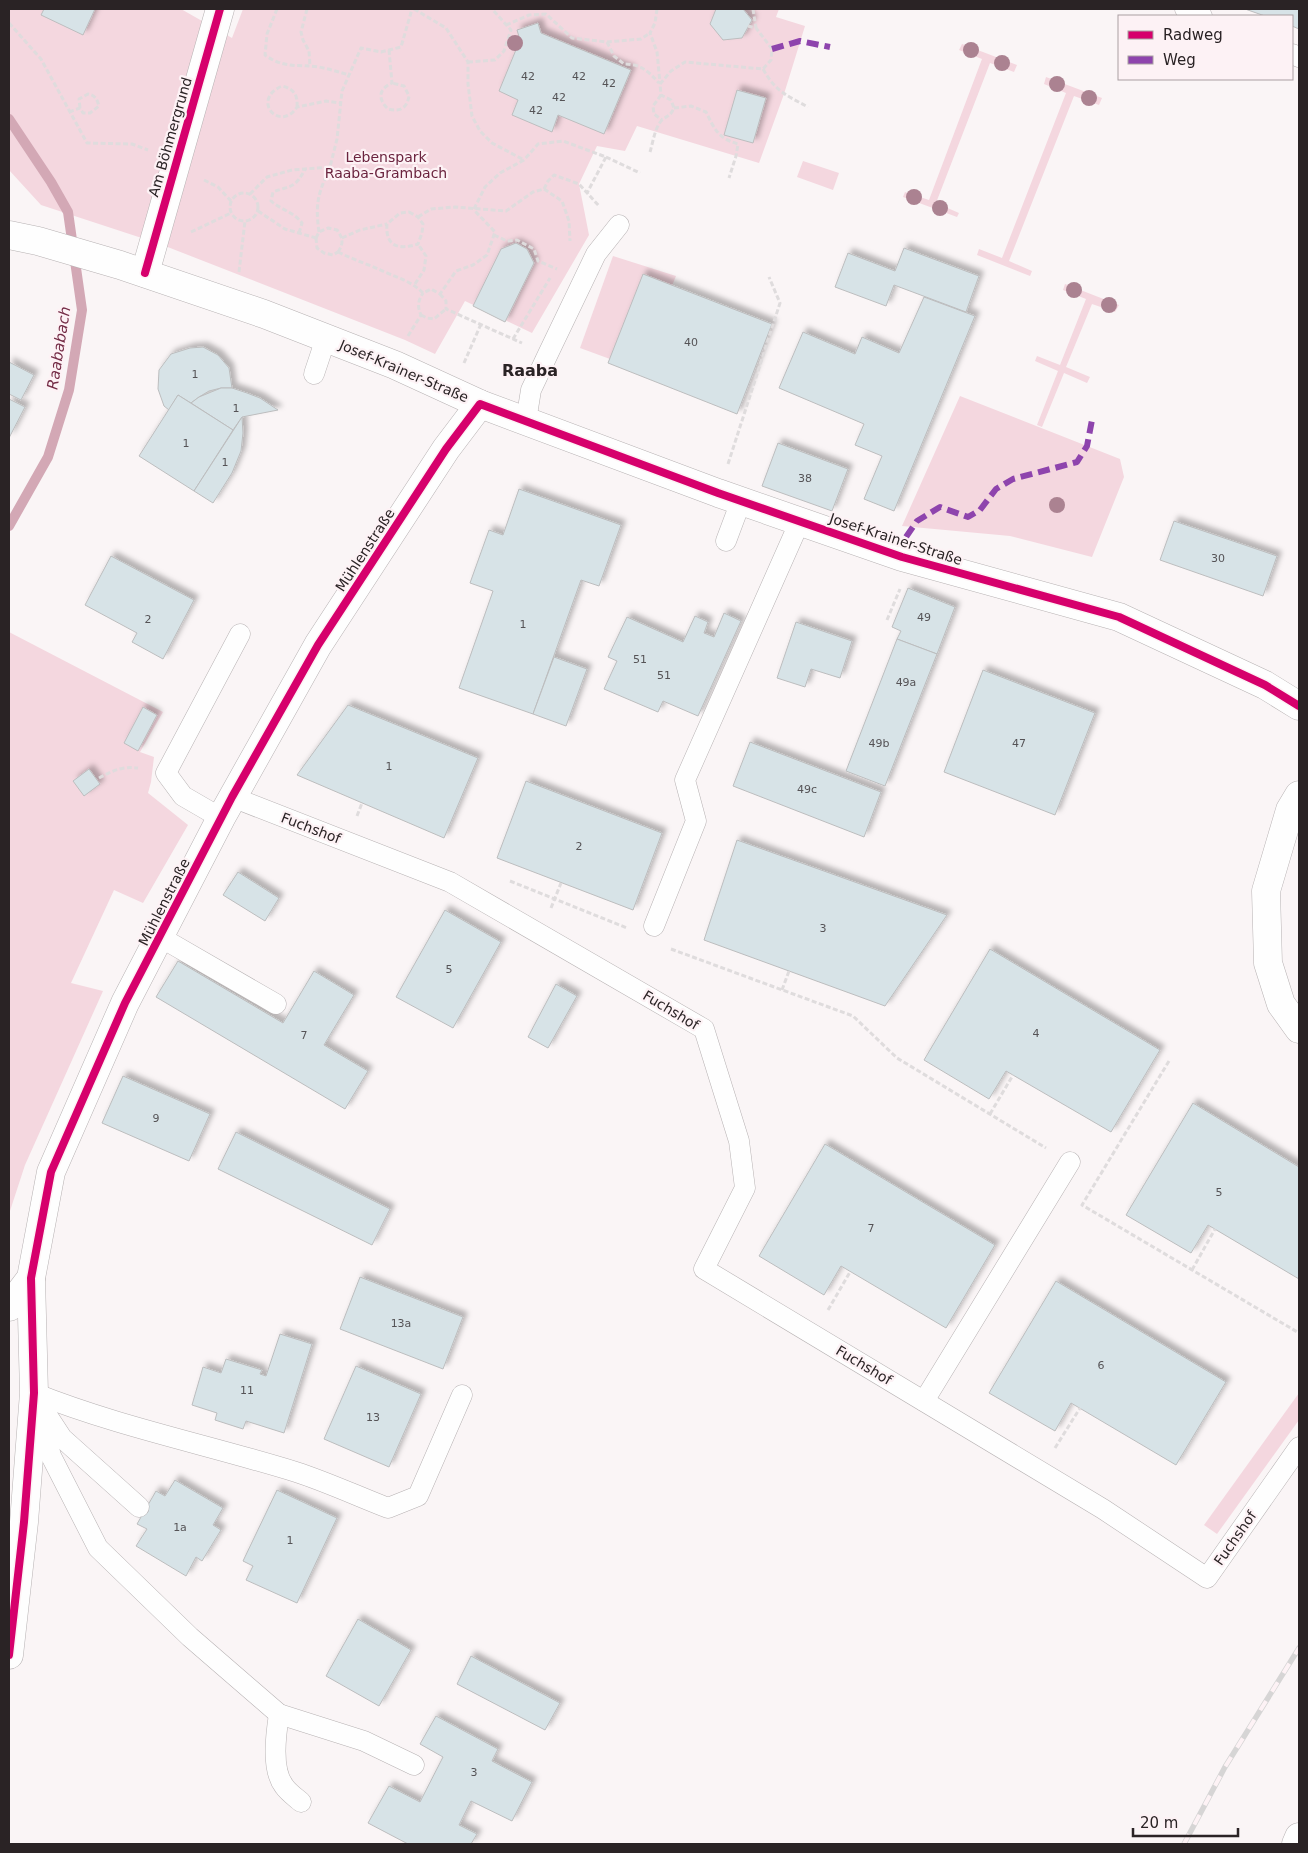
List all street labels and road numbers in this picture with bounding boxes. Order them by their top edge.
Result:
street label: Am Böhmergrund [145,75,195,199]
street label: Josef-Krainer-Straße [336,336,471,405]
street label: Mühlenstraße [332,505,398,595]
street label: Josef-Krainer-Straße [827,510,964,568]
street label: Fuchshof [279,809,344,847]
street label: Mühlenstraße [135,856,193,948]
street label: Fuchshof [640,987,703,1033]
street label: Fuchshof [833,1342,896,1388]
street label: Fuchshof [1211,1507,1260,1568]

